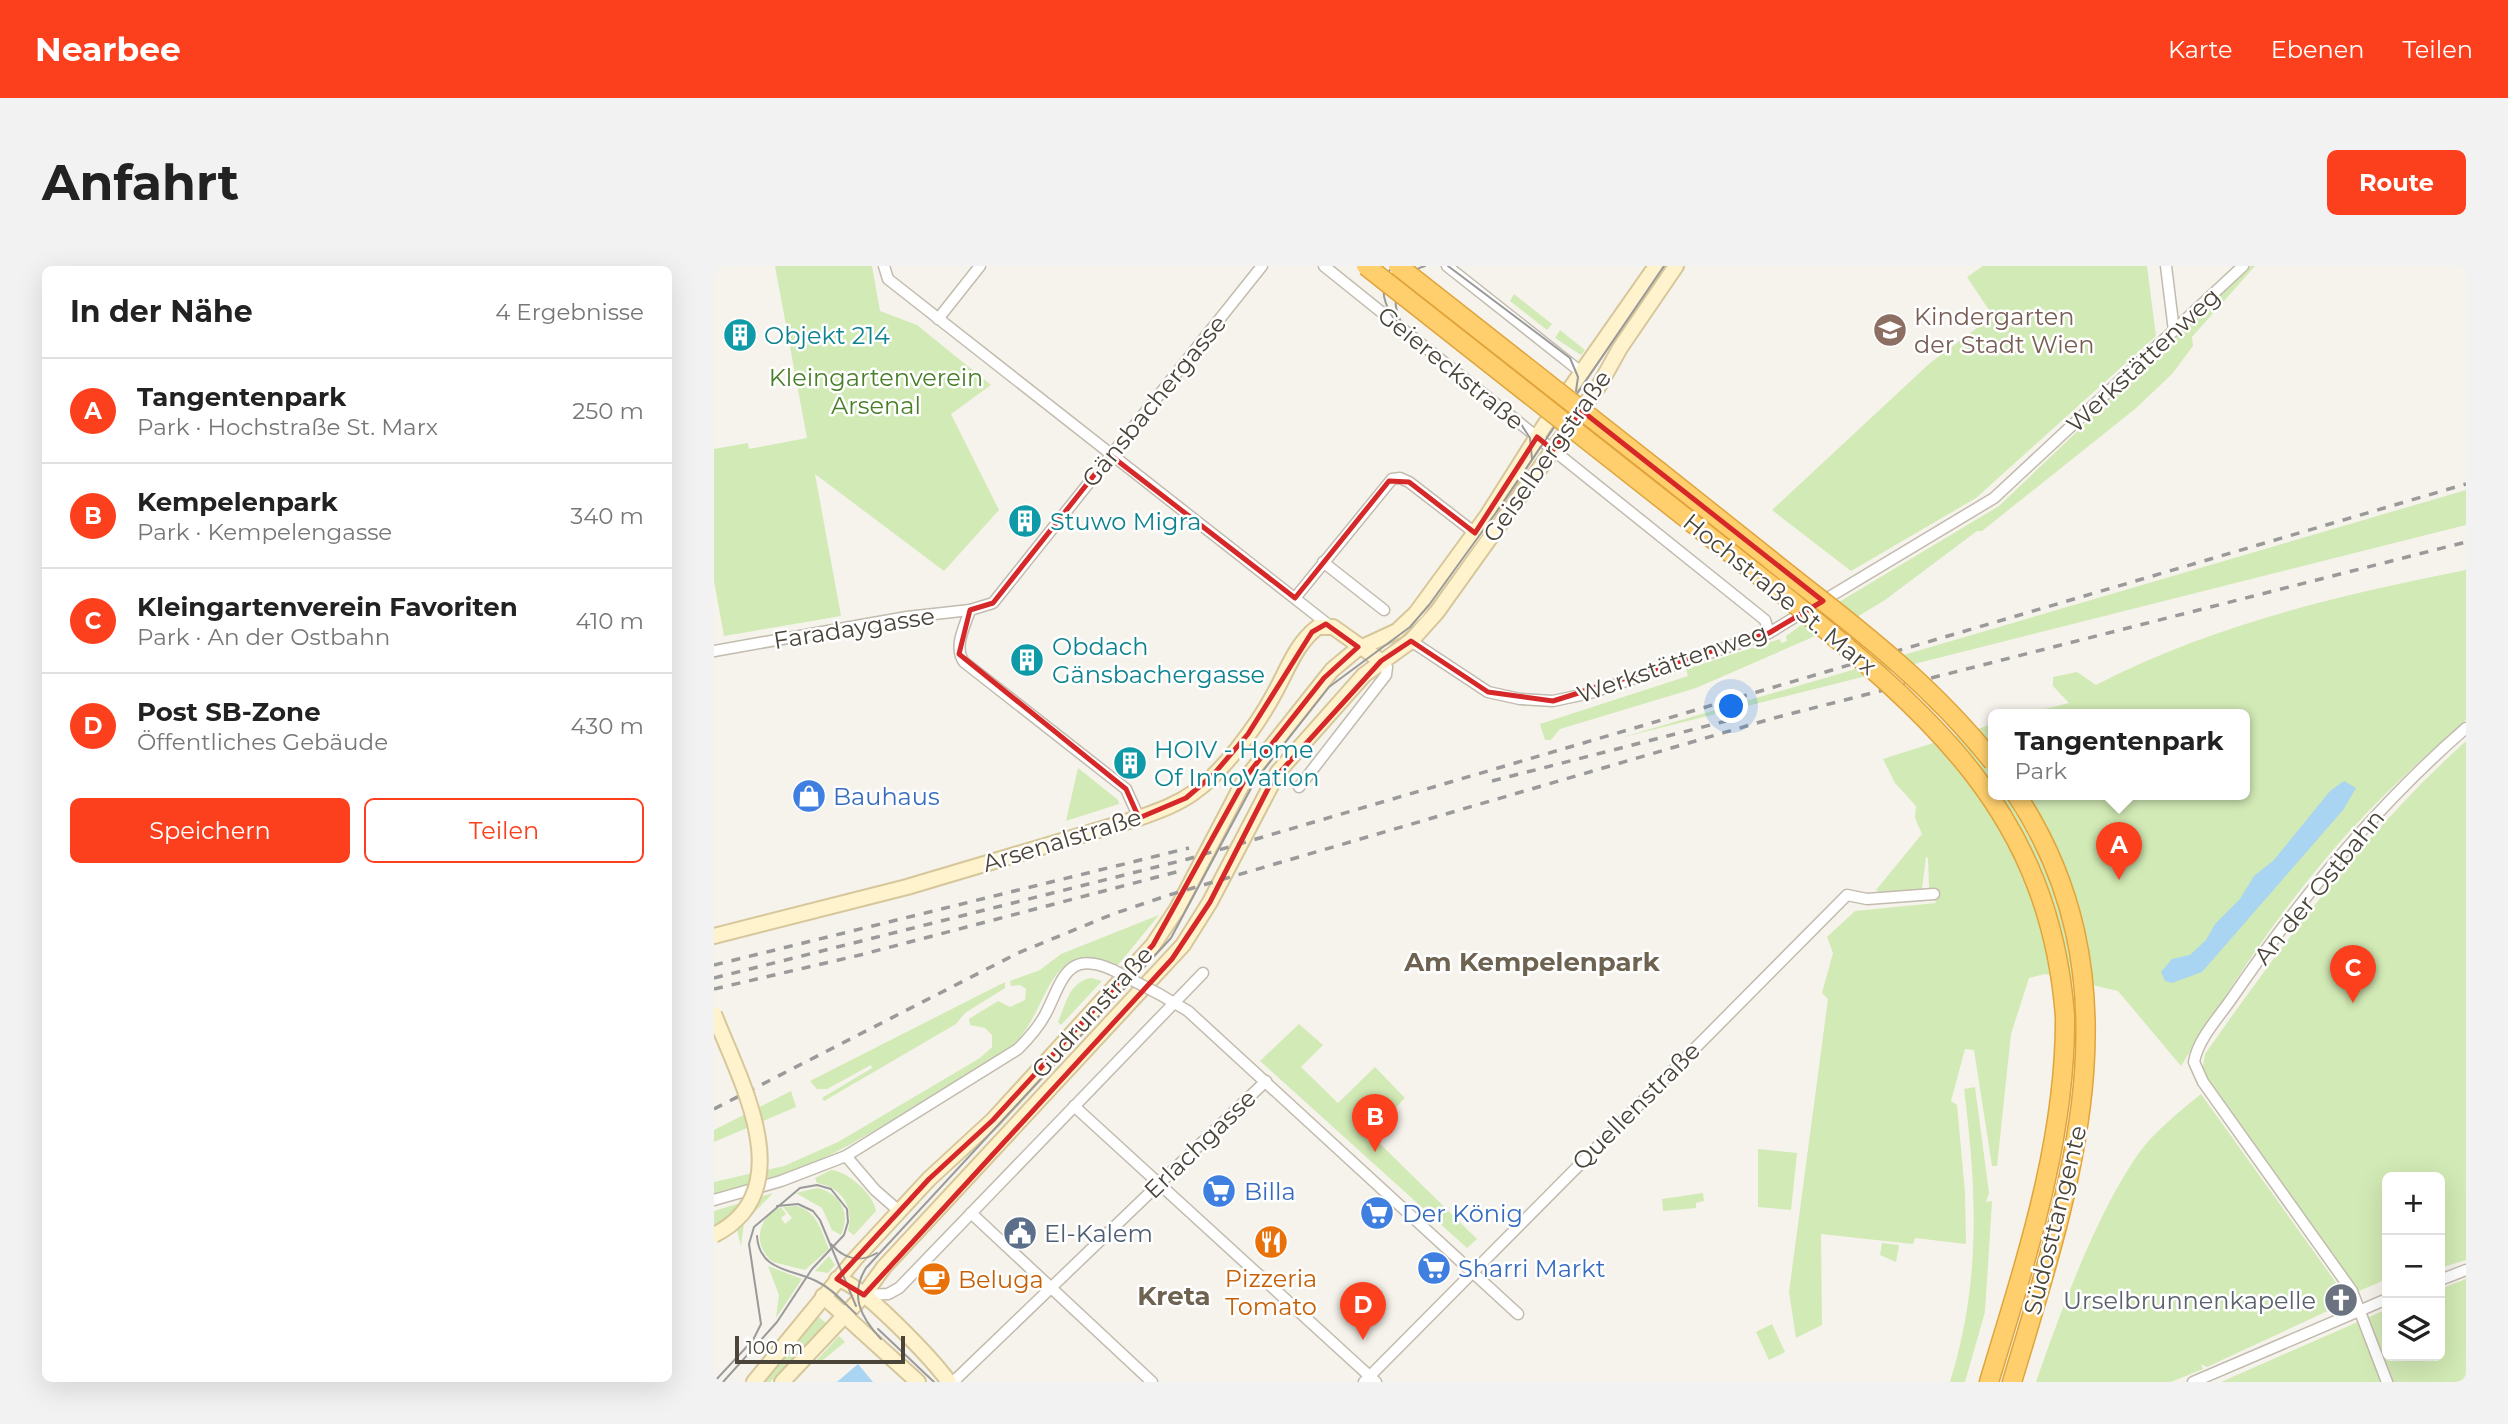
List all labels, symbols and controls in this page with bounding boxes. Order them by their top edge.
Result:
text: Nearbee [35,29,181,69]
text: Karte [2168,35,2233,64]
text: Ebenen [2271,35,2364,64]
text: Teilen [2402,35,2473,64]
button: Route [2327,150,2466,215]
text: Anfahrt [42,153,239,212]
street label: Werkstättenweg [2060,281,2226,439]
text: In der Nähe [70,293,253,330]
text: 4 Ergebnisse [495,298,644,326]
street label: Geiereckstraße [1372,300,1530,436]
place label: Kindergarten der Stadt Wien [1914,302,2094,359]
street label: Gänsbachergasse [1076,309,1232,493]
school or university icon: Kindergarten der Stadt Wien [1871,311,1909,349]
building icon: Objekt 214 [721,316,759,354]
place label: Objekt 214 [764,321,890,350]
park label: Kleingartenverein Arsenal [769,363,983,420]
street label: Geiselbergstraße [1477,364,1617,548]
text: Tangentenpark [137,381,346,413]
text: A [84,397,102,425]
text: 250 m [572,397,644,425]
text: Park · Hochstraße St. Marx [137,413,438,441]
text: Kempelenpark [137,486,338,518]
text: B [84,502,102,530]
text: 340 m [570,502,644,530]
building icon: Stuwo Migra [1006,502,1044,540]
place label: Stuwo Migra [1050,507,1201,536]
street label: Hochstraße St. Marx [1677,507,1883,681]
text: Park · Kempelengasse [137,518,392,546]
text: Kleingartenverein Favoriten [137,591,518,623]
street label: Faradaygasse [771,601,937,655]
text: C [85,607,101,635]
text: 410 m [575,607,644,635]
street label: Werkstättenweg [1573,617,1771,709]
text: Park · An der Ostbahn [137,623,390,651]
place label: Obdach Gänsbachergasse [1052,632,1265,689]
building icon: Obdach Gänsbachergasse [1008,641,1046,679]
your location [1714,689,1748,723]
text: Post SB-Zone [137,696,321,728]
popup [1988,709,2250,800]
text: D [84,712,103,740]
text: 430 m [571,712,644,740]
text: Tangentenpark [2014,725,2224,757]
text: Öffentliches Gebäude [137,728,388,756]
place label: HOIV - Home Of InnoVation [1154,735,1319,792]
building icon: HOIV - Home Of InnoVation [1111,744,1149,782]
text: Park [2014,757,2067,785]
shop icon: Bauhaus [790,777,828,815]
place label: Bauhaus [833,782,940,811]
button: Speichern [70,798,350,863]
button: Teilen [364,798,644,863]
street label: Arsenalstraße [979,802,1145,878]
street label: An der Ostbahn [2248,804,2390,970]
pin: A [2096,822,2142,880]
street label: Gudrunstraße [1025,940,1159,1084]
pin: C [2330,945,2376,1003]
district label: Am Kempelenpark [1403,946,1661,978]
street label: Quellenstraße [1566,1036,1706,1176]
street label: Erlachgasse [1138,1083,1262,1205]
pin: B [1352,1094,1398,1152]
street label: Südosttangente [2017,1122,2093,1318]
supermarket icon: Billa [1200,1172,1238,1210]
map controls [2382,1172,2445,1361]
button: + [2382,1172,2445,1235]
place label: Billa [1244,1177,1296,1206]
supermarket icon: Der König [1358,1194,1396,1232]
place label: Der König [1402,1199,1523,1228]
public building icon: El-Kalem [1001,1214,1039,1252]
place label: El-Kalem [1044,1219,1153,1248]
restaurant icon: Pizzeria Tomato [1252,1223,1290,1261]
button: − [2382,1235,2445,1298]
supermarket icon: Sharri Markt [1415,1249,1453,1287]
place label: Sharri Markt [1458,1254,1606,1283]
cafe icon: Beluga [915,1260,953,1298]
place label: Pizzeria Tomato [1225,1264,1317,1321]
place label: Beluga [958,1265,1044,1294]
district label: Kreta [1137,1280,1211,1312]
church icon: Urselbrunnenkapelle [2322,1281,2360,1319]
pin: D [1340,1282,1386,1340]
place label: Urselbrunnenkapelle [2063,1286,2316,1315]
button: layers [2382,1298,2445,1361]
scale bar [735,1333,905,1365]
text: 100 m [746,1336,803,1359]

